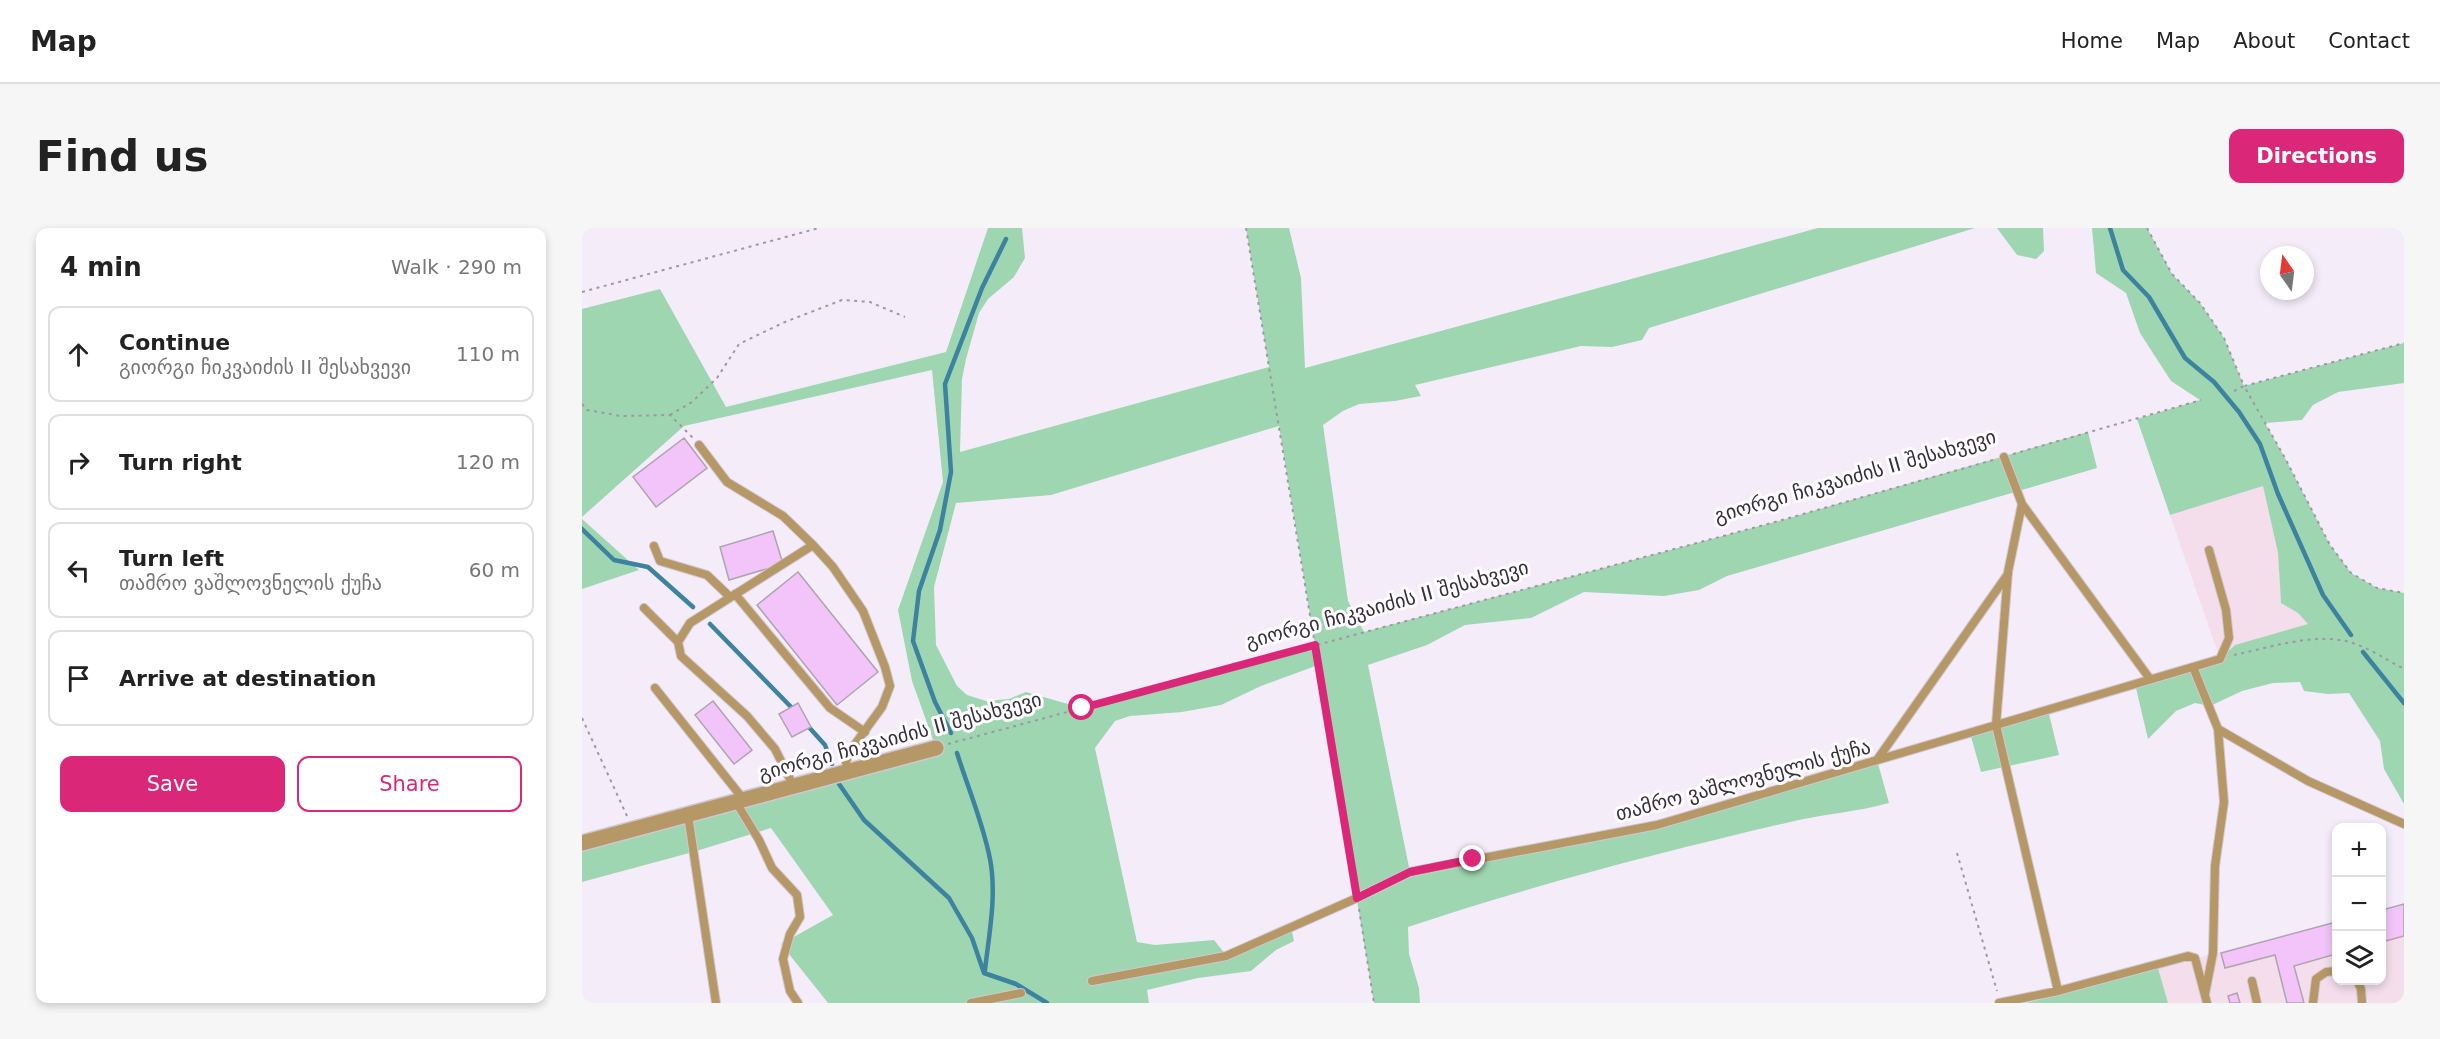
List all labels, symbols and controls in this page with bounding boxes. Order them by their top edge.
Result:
text: Map [30,25,97,58]
text: Home [2061,29,2123,53]
text: Map [2156,29,2200,53]
text: About [2233,29,2295,53]
text: Contact [2328,29,2410,53]
button: Directions [2229,129,2404,183]
text: Find us [36,132,209,181]
north arrow [2260,246,2314,300]
text: 4 min [60,252,142,282]
text: Walk · 290 m [391,255,522,279]
text: Continue [119,330,230,355]
icon: ahead [62,338,95,371]
text: 110 m [456,342,520,366]
text: გიორგი ჩიკვაიძის II შესახვევი [119,355,411,379]
street label: გიორგი ჩიკვაიძის II შესახვევი [1711,424,1999,528]
icon: right [62,446,95,479]
text: Turn right [119,450,242,475]
text: 120 m [456,450,520,474]
text: Turn left [119,546,224,571]
icon: left [62,554,95,587]
street label: გიორგი ჩიკვაიძის II შესახვევი [1243,555,1531,653]
text: 60 m [469,558,520,582]
text: თამრო ვაშლოვნელის ქუჩა [119,571,382,595]
icon: arrive [62,662,95,695]
text: Arrive at destination [119,666,376,691]
street label: გიორგი ჩიკვაიძის II შესახვევი [756,687,1044,785]
route start [1068,694,1094,720]
street label: თამრო ვაშლოვნელის ქუჩა [1613,734,1873,826]
button: Save [60,756,285,812]
button: Share [297,756,522,812]
map controls [2332,823,2386,985]
button: + [2332,823,2386,877]
route end [1459,845,1485,871]
button: − [2332,877,2386,931]
button: layers [2332,931,2386,985]

